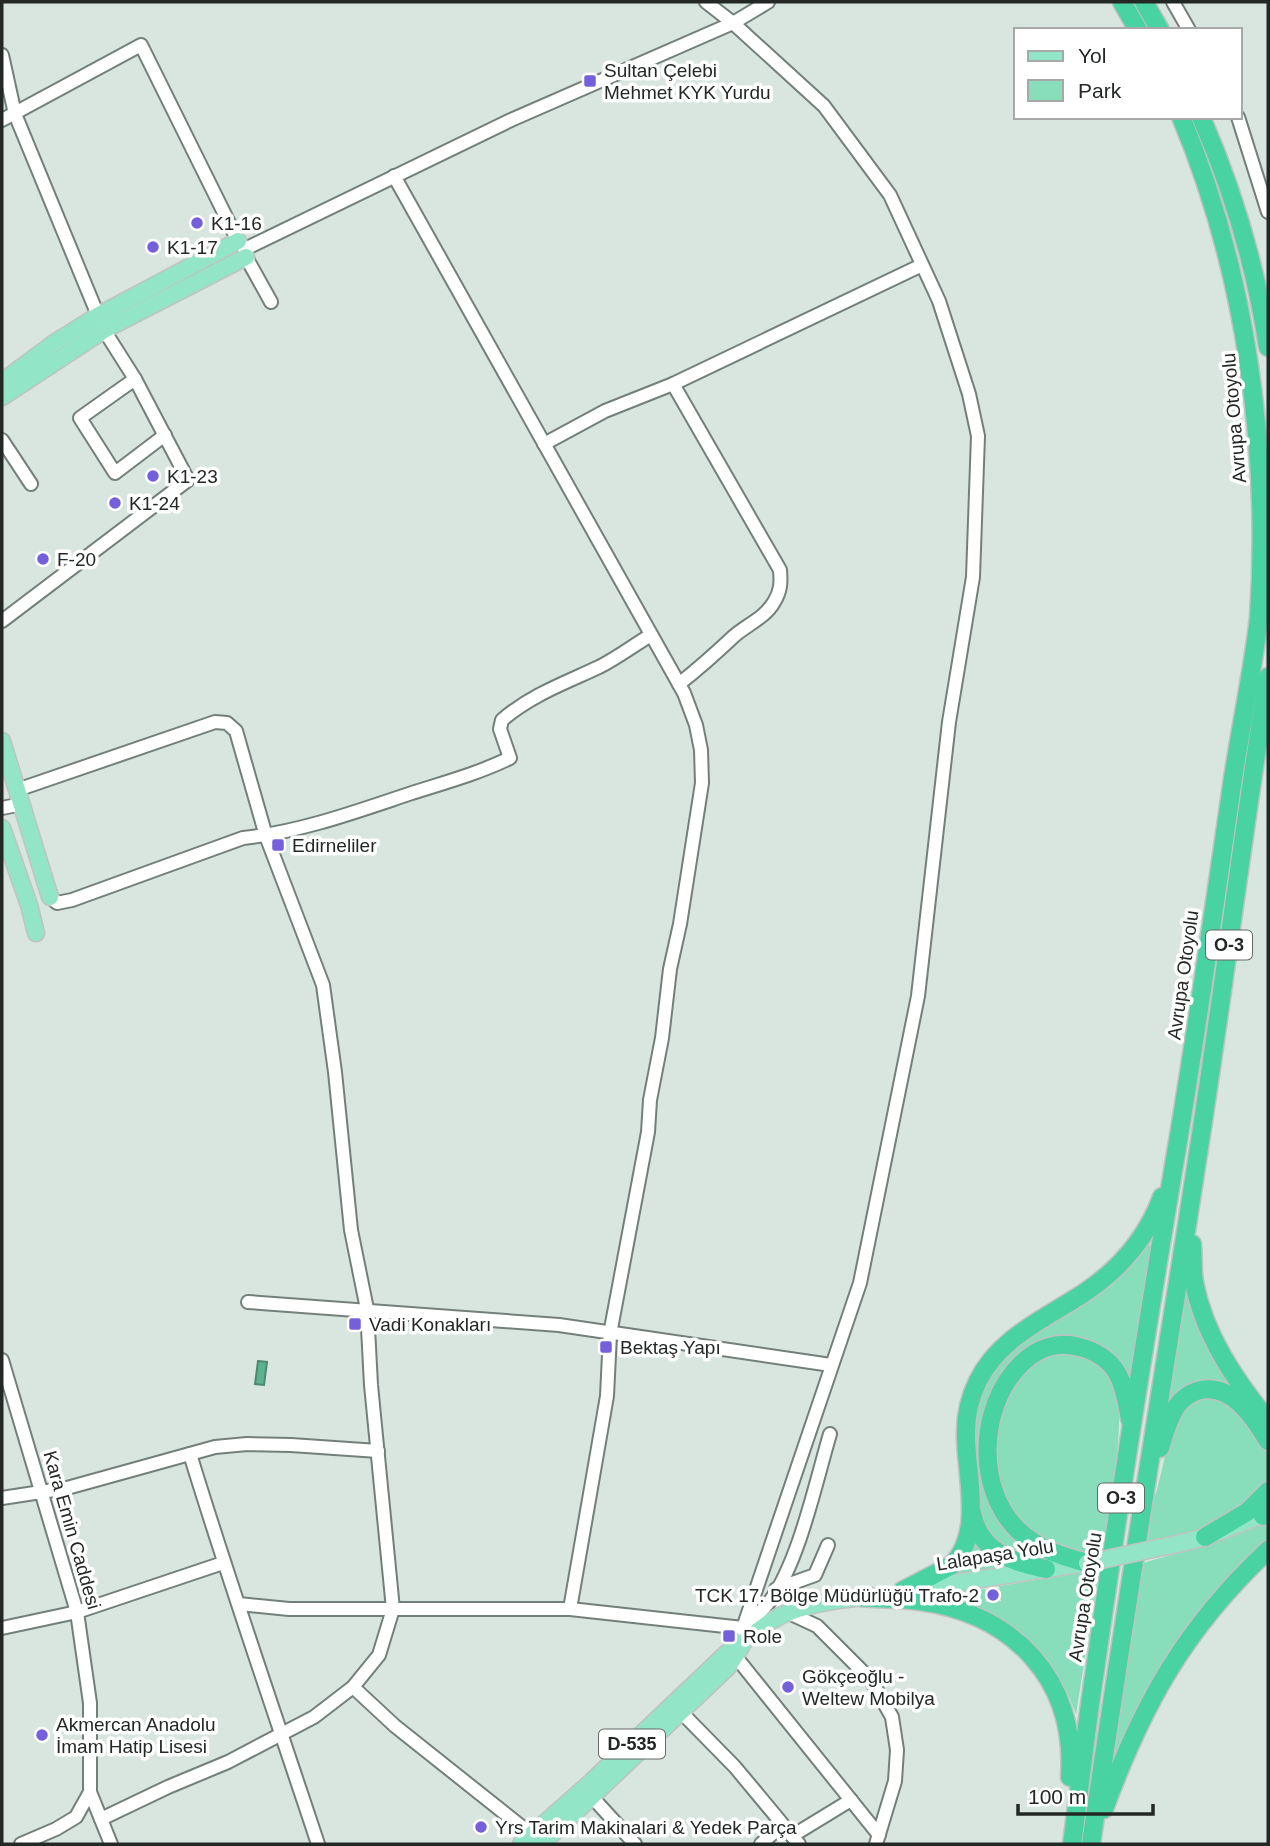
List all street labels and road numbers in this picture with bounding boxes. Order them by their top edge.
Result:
street label: Avrupa Otoyolu [1218,352,1250,484]
street label: Avrupa Otoyolu [1164,909,1202,1041]
road number: O-3 [1206,930,1252,960]
street label: Kara Emin Caddesi [39,1448,105,1612]
road number: O-3 [1098,1484,1144,1512]
street label: Avrupa Otoyolu [1064,1531,1106,1663]
street label: Lalapaşa Yolu [935,1535,1055,1575]
road number: D-535 [599,1730,665,1758]

